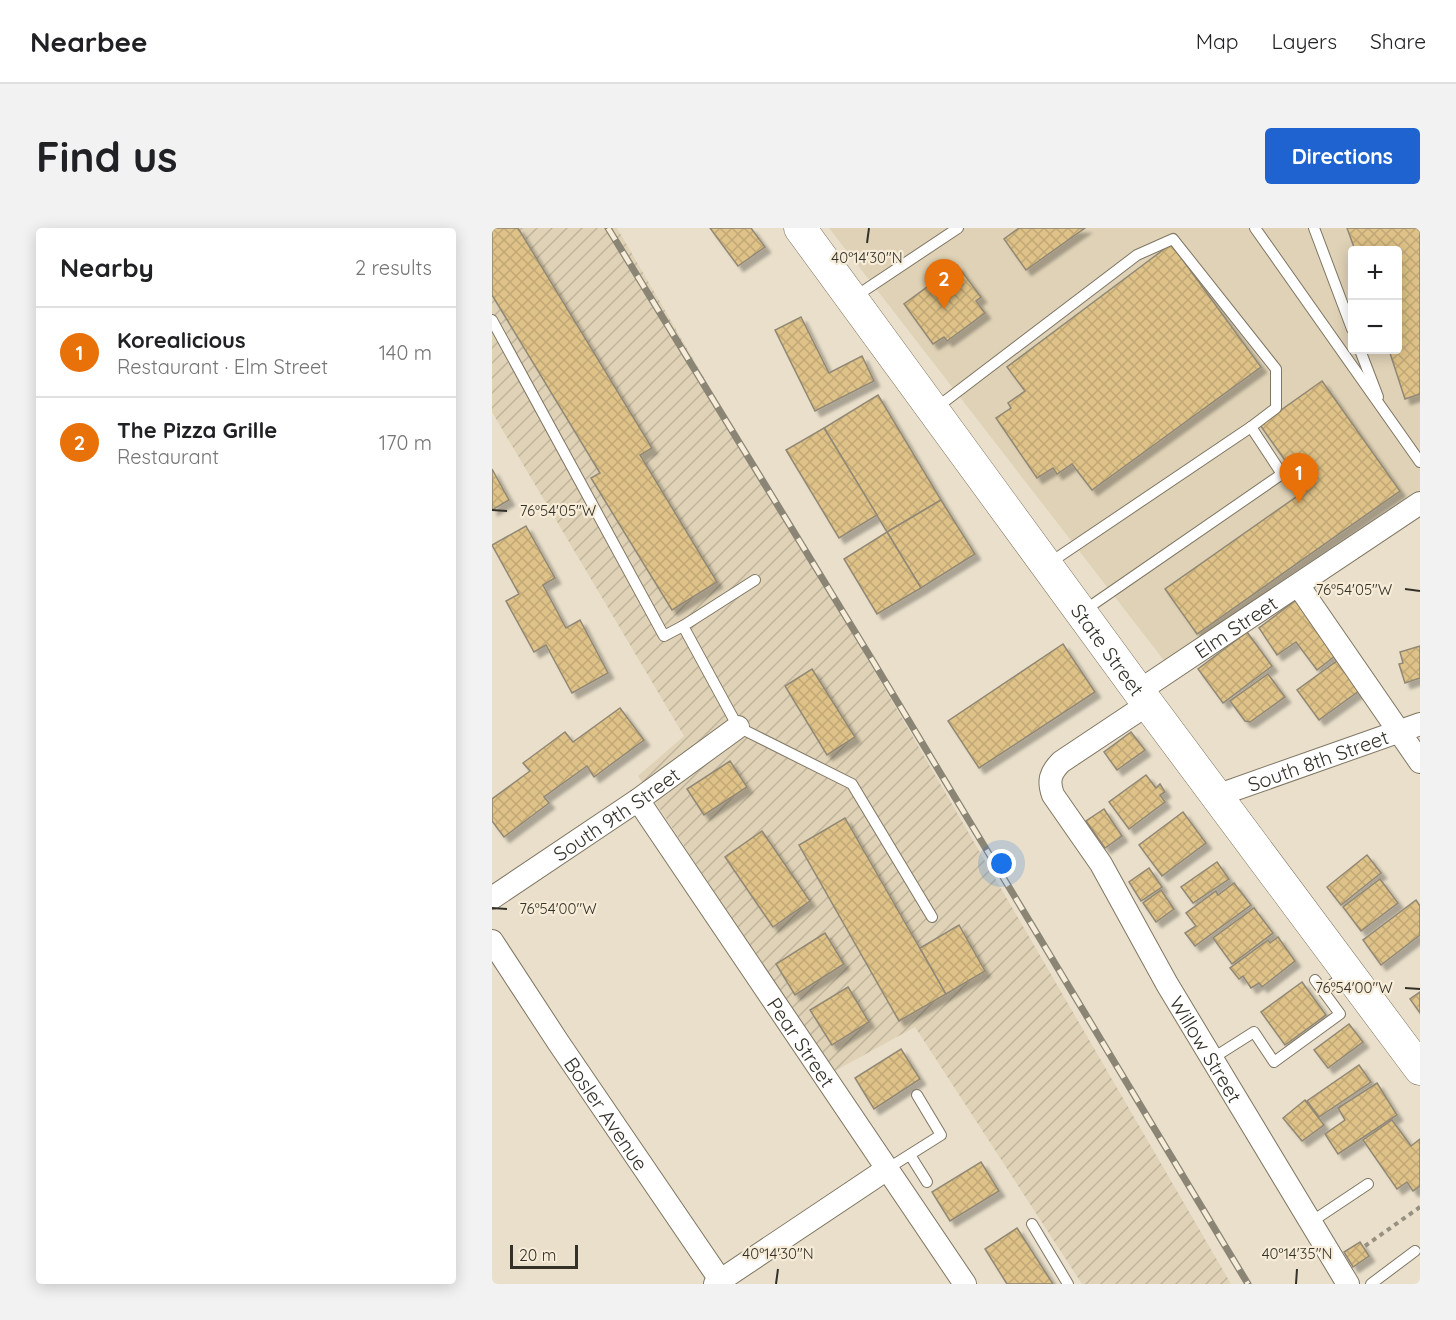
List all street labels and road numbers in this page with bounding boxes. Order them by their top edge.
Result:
street label: Elm Street [1189,590,1282,663]
street label: State Street [1066,598,1150,701]
street label: South 8th Street [1244,724,1392,796]
street label: South 9th Street [548,761,684,866]
street label: Willow Street [1165,991,1248,1107]
street label: Pear Street [762,992,841,1092]
street label: Bosler Avenue [559,1052,654,1175]

